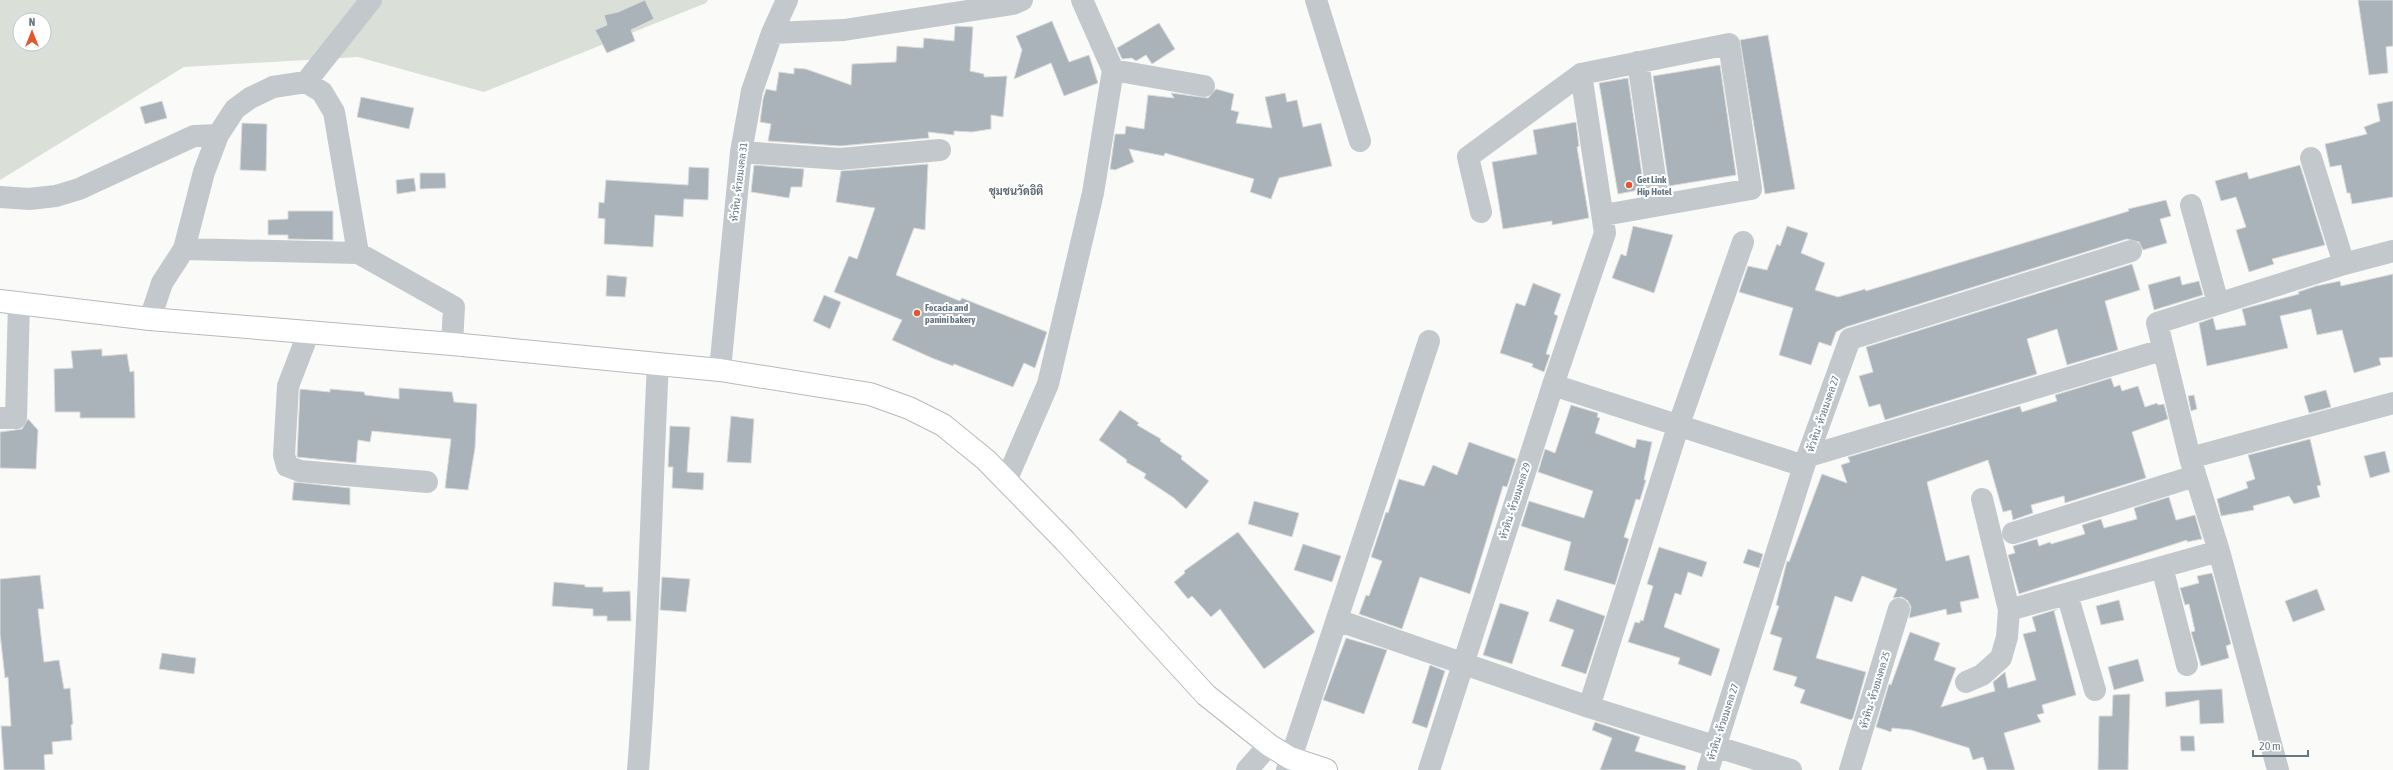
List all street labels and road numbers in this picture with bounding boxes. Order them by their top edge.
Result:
street label: หัวหิน - ห้วยมงคล 31 [728,141,749,222]
street label: หัวหิน - ห้วยมงคล 27 [1804,374,1841,454]
street label: หัวหิน - ห้วยมงคล 29 [1496,461,1533,541]
street label: หัวหิน - ห้วยมงคล 25 [1857,650,1892,730]
street label: หัวหิน - ห้วยมงคล 27 [1704,682,1741,762]

